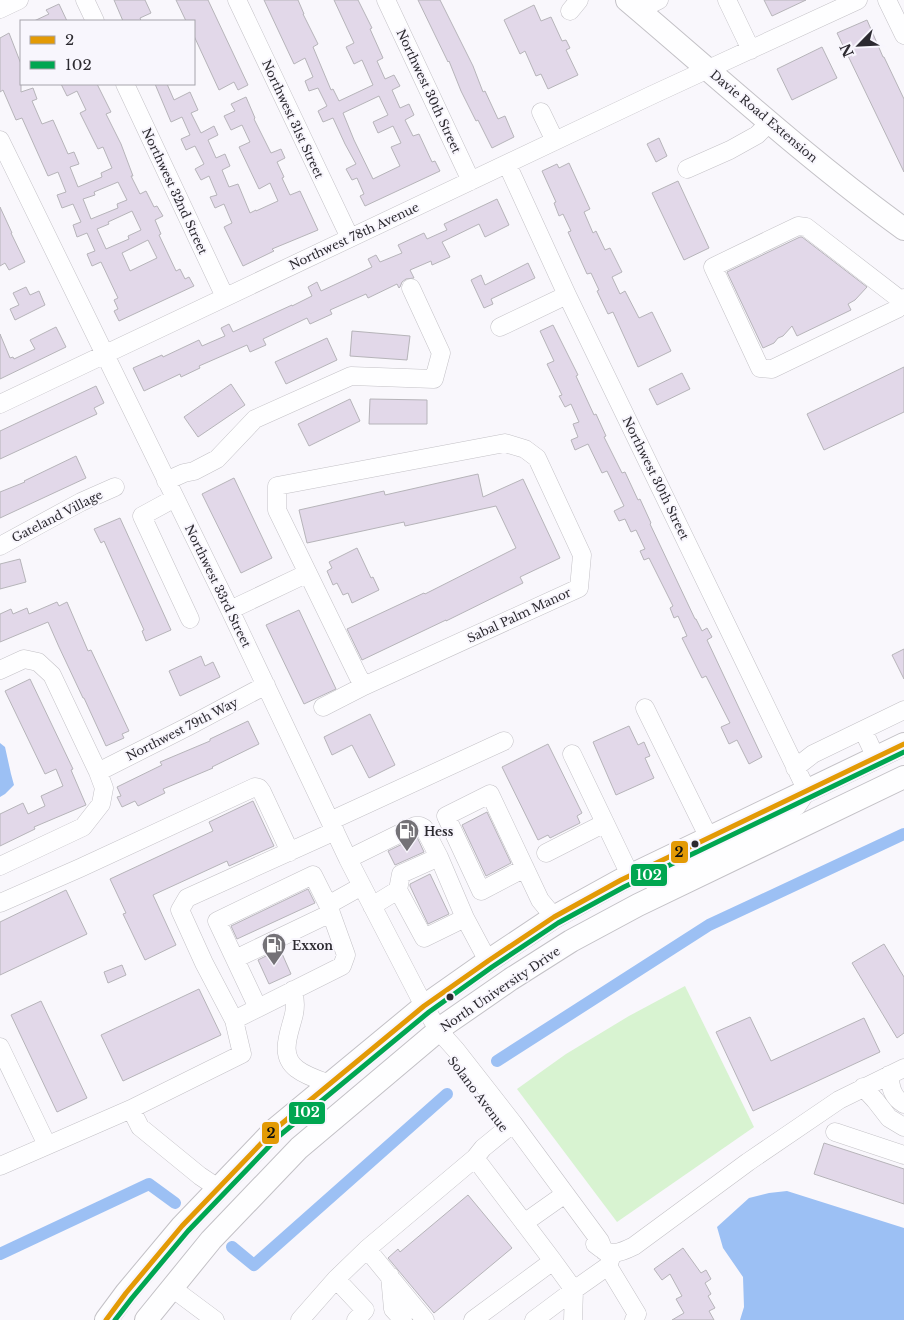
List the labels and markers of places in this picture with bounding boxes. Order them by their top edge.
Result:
fuel station icon: Hess [394,818,420,852]
place label: Hess [424,824,454,839]
unlabelled marker [690,839,700,849]
fuel station icon: Exxon [261,932,287,966]
place label: Exxon [292,938,333,953]
unlabelled marker [445,992,455,1002]

